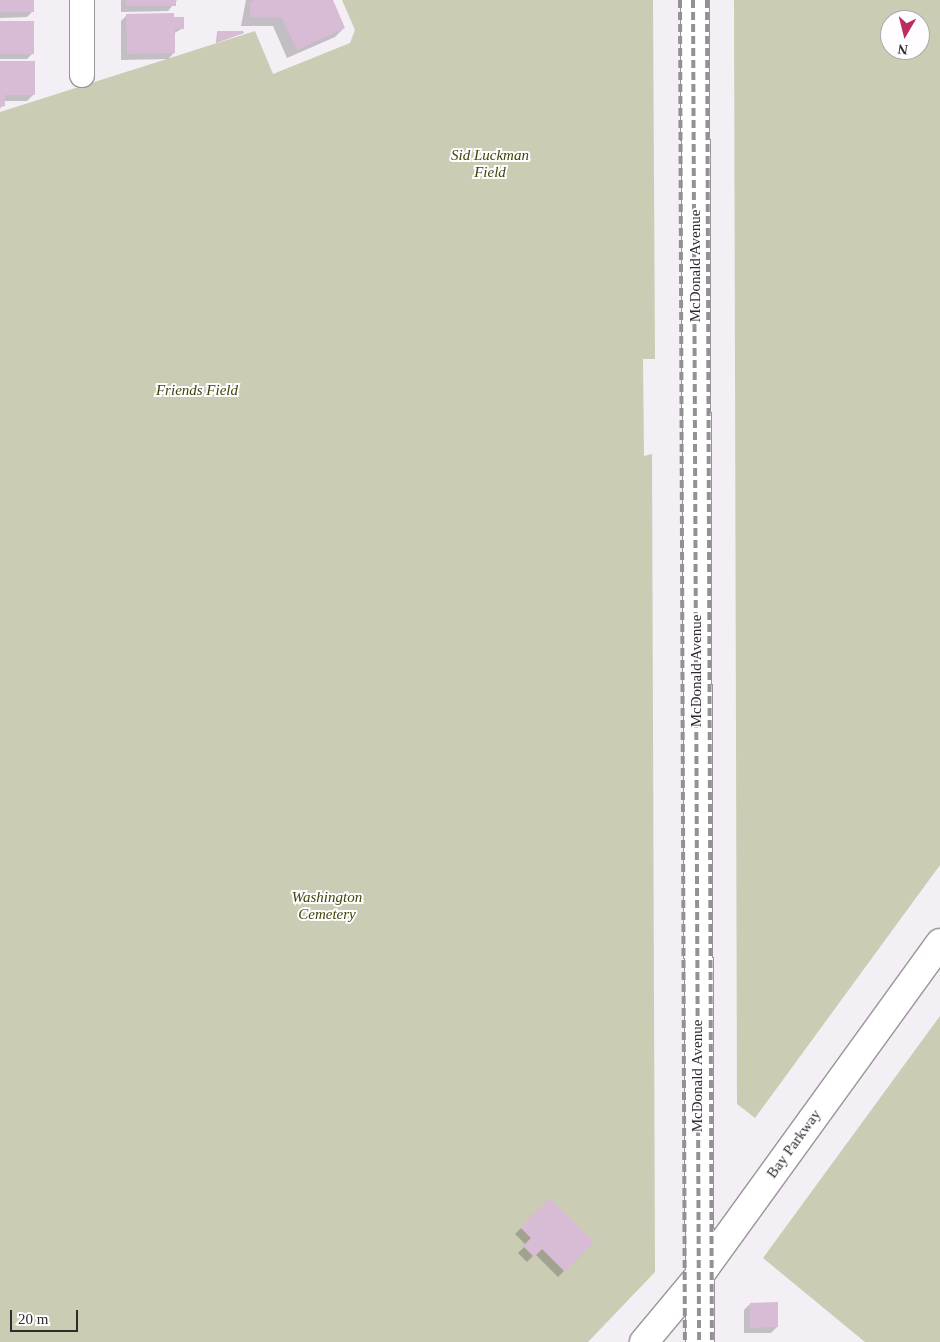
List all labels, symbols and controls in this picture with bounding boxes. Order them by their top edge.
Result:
north arrow [880,10,930,60]
text: N [897,41,909,57]
park label: Sid Luckman Field [451,146,529,181]
street label: McDonald Avenue [687,209,705,323]
park label: Friends Field [156,382,238,400]
street label: McDonald Avenue [688,614,706,728]
park label: Washington Cemetery [292,888,362,923]
street label: McDonald Avenue [689,1019,707,1133]
street label: Bay Parkway [763,1106,825,1182]
scale bar [12,1300,80,1332]
text: 20 m [18,1311,48,1327]

